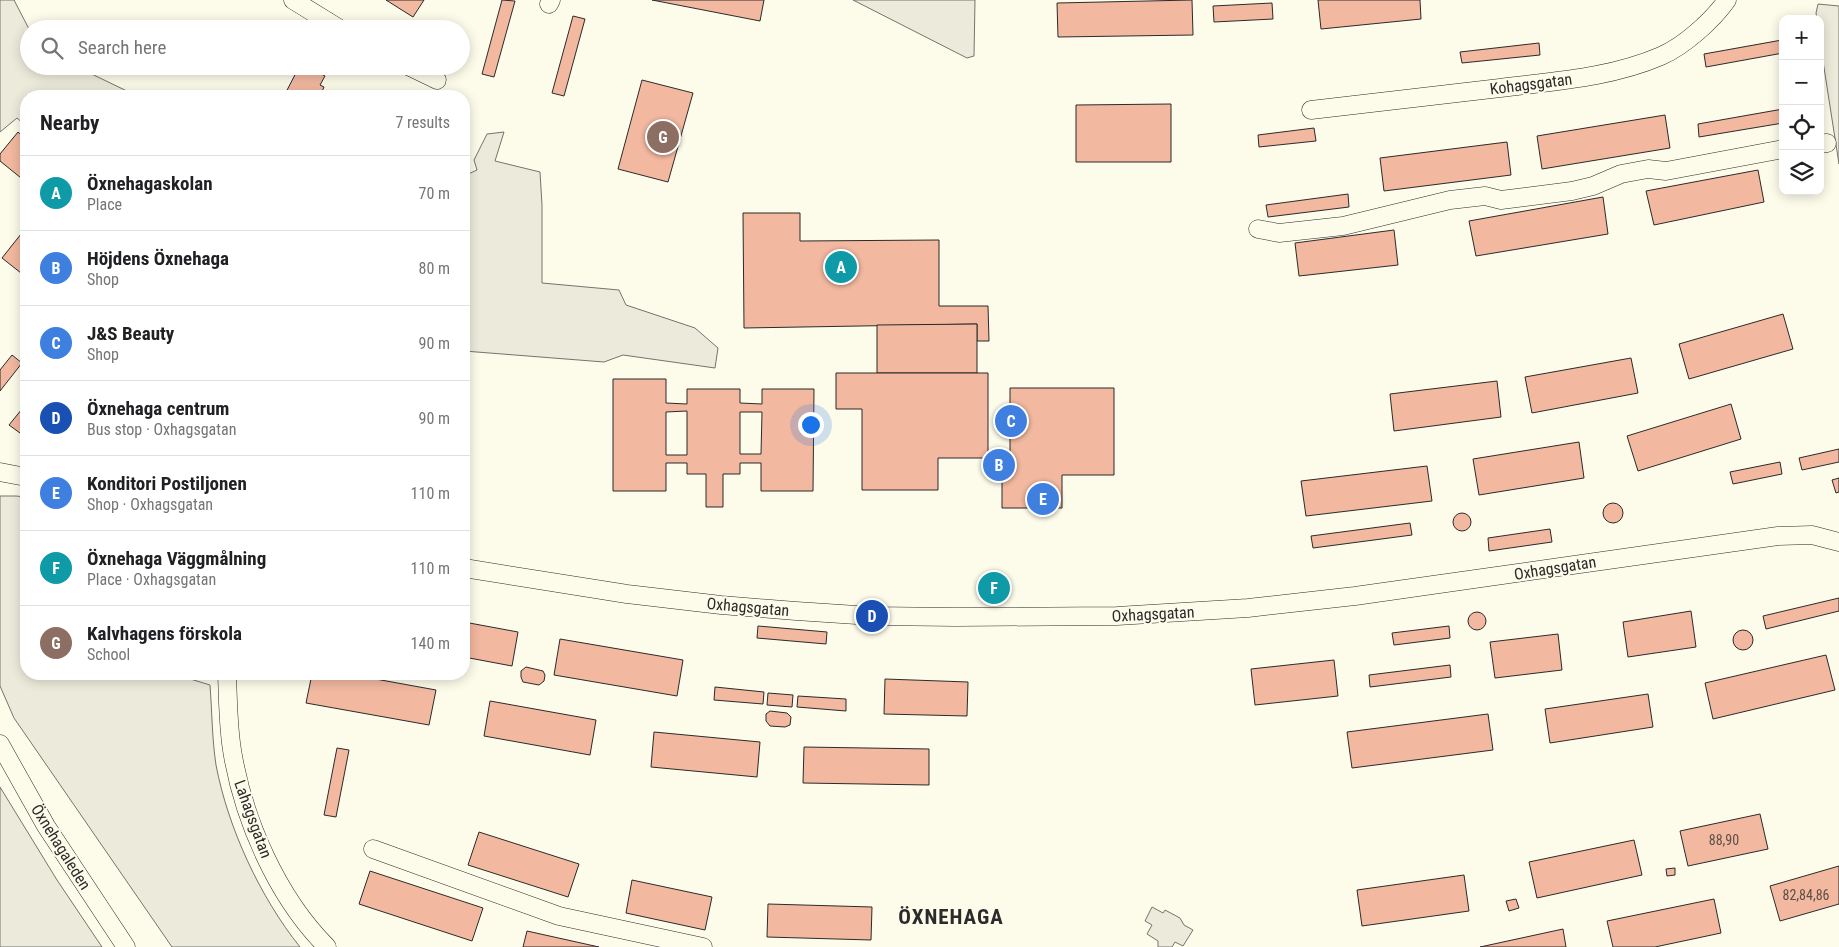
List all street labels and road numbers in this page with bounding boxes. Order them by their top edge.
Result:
street label: Kohagsgatan [1489,70,1573,98]
street label: Oxhagsgatan [1513,552,1597,584]
street label: Oxhagsgatan [706,594,790,620]
street label: Oxhagsgatan [1111,602,1195,626]
street label: Lahagsgatan [230,777,276,861]
street label: Öxnehagaleden [27,801,95,893]

